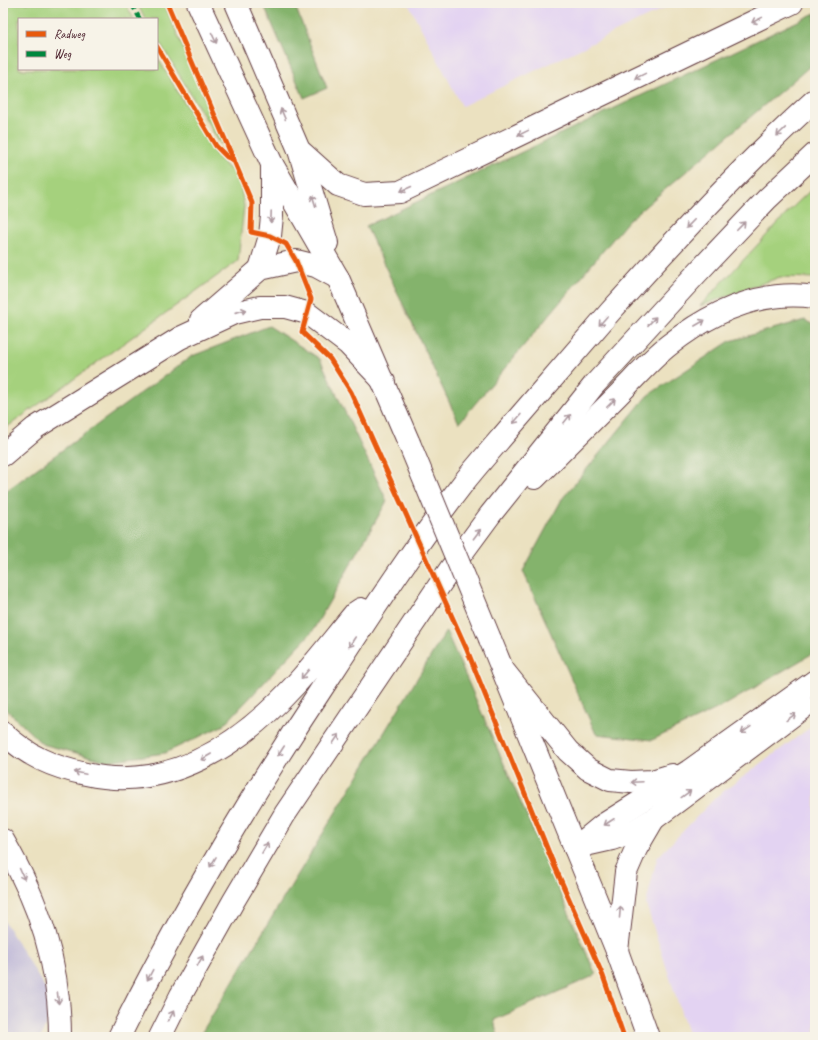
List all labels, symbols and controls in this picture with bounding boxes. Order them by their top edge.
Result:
one-way arrow [751,17,763,24]
legend [18,18,158,70]
text: Radweg [54,26,85,42]
one-way arrow [211,32,218,44]
text: Weg [54,46,72,62]
one-way arrow [634,73,646,80]
one-way arrow [279,109,287,121]
one-way arrow [776,127,786,137]
one-way arrow [517,130,529,137]
one-way arrow [400,186,412,193]
one-way arrow [310,195,317,208]
one-way arrow [268,210,275,223]
one-way arrow [685,219,695,229]
one-way arrow [736,221,746,231]
one-way arrow [235,307,248,314]
one-way arrow [598,315,607,326]
one-way arrow [648,316,657,326]
one-way arrow [694,319,706,327]
one-way arrow [606,398,616,408]
one-way arrow [563,413,571,424]
one-way arrow [513,414,522,424]
one-way arrow [472,528,481,539]
one-way arrow [348,636,356,647]
one-way arrow [300,668,309,679]
one-way arrow [785,713,796,721]
one-way arrow [741,726,752,734]
one-way arrow [332,733,340,745]
one-way arrow [277,745,285,756]
one-way arrow [200,753,212,761]
one-way arrow [74,769,87,777]
one-way arrow [631,778,644,785]
one-way arrow [681,790,692,799]
one-way arrow [604,818,615,826]
one-way arrow [261,843,269,854]
one-way arrow [209,856,217,868]
one-way arrow [19,867,26,879]
one-way arrow [617,906,624,919]
one-way arrow [197,955,205,967]
one-way arrow [145,969,153,981]
one-way arrow [54,991,61,1004]
one-way arrow [168,1010,175,1022]

